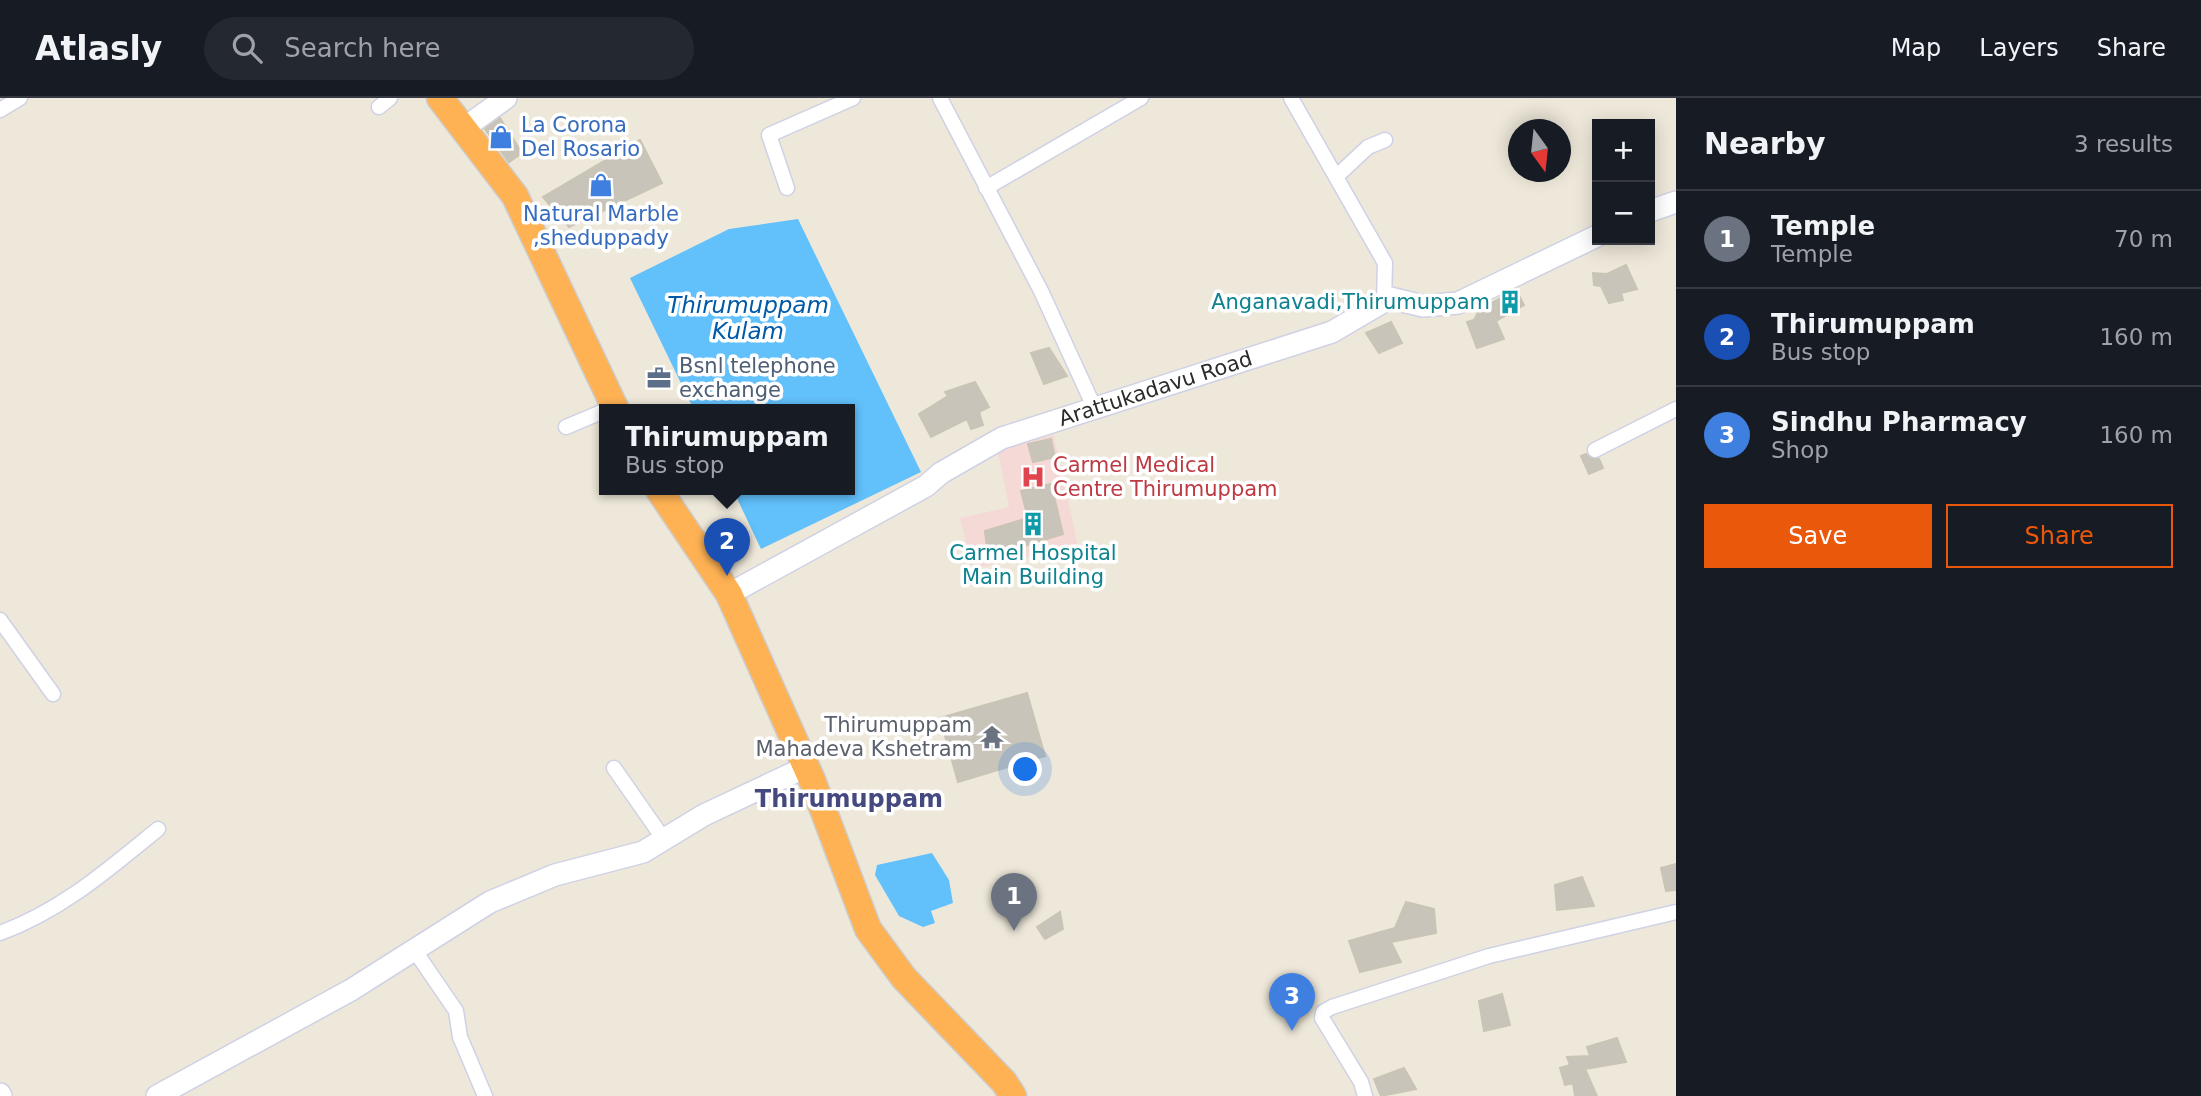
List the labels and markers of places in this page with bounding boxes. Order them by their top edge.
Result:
place label: La Corona Del Rosario [521,113,640,161]
shop icon: La Corona Del Rosario [487,123,515,151]
shop icon: Natural Marble ,sheduppady [587,171,615,199]
place label: Natural Marble ,sheduppady [523,202,679,250]
building icon: Anganavadi,Thirumuppam [1496,288,1524,316]
place label: Anganavadi,Thirumuppam [1211,290,1490,314]
place label: Bsnl telephone exchange [679,354,836,402]
office icon: Bsnl telephone exchange [645,364,673,392]
place label: Carmel Medical Centre Thirumuppam [1053,453,1278,501]
hospital icon: Carmel Medical Centre Thirumuppam [1019,463,1047,491]
building icon: Carmel Hospital Main Building [1019,510,1047,538]
pin: 2 [704,518,750,576]
place label: Carmel Hospital Main Building [949,541,1117,589]
place label: Thirumuppam Mahadeva Kshetram [755,713,972,761]
temple icon: Thirumuppam Mahadeva Kshetram [978,723,1006,751]
pin: 1 [991,873,1037,931]
pin: 3 [1269,973,1315,1031]

